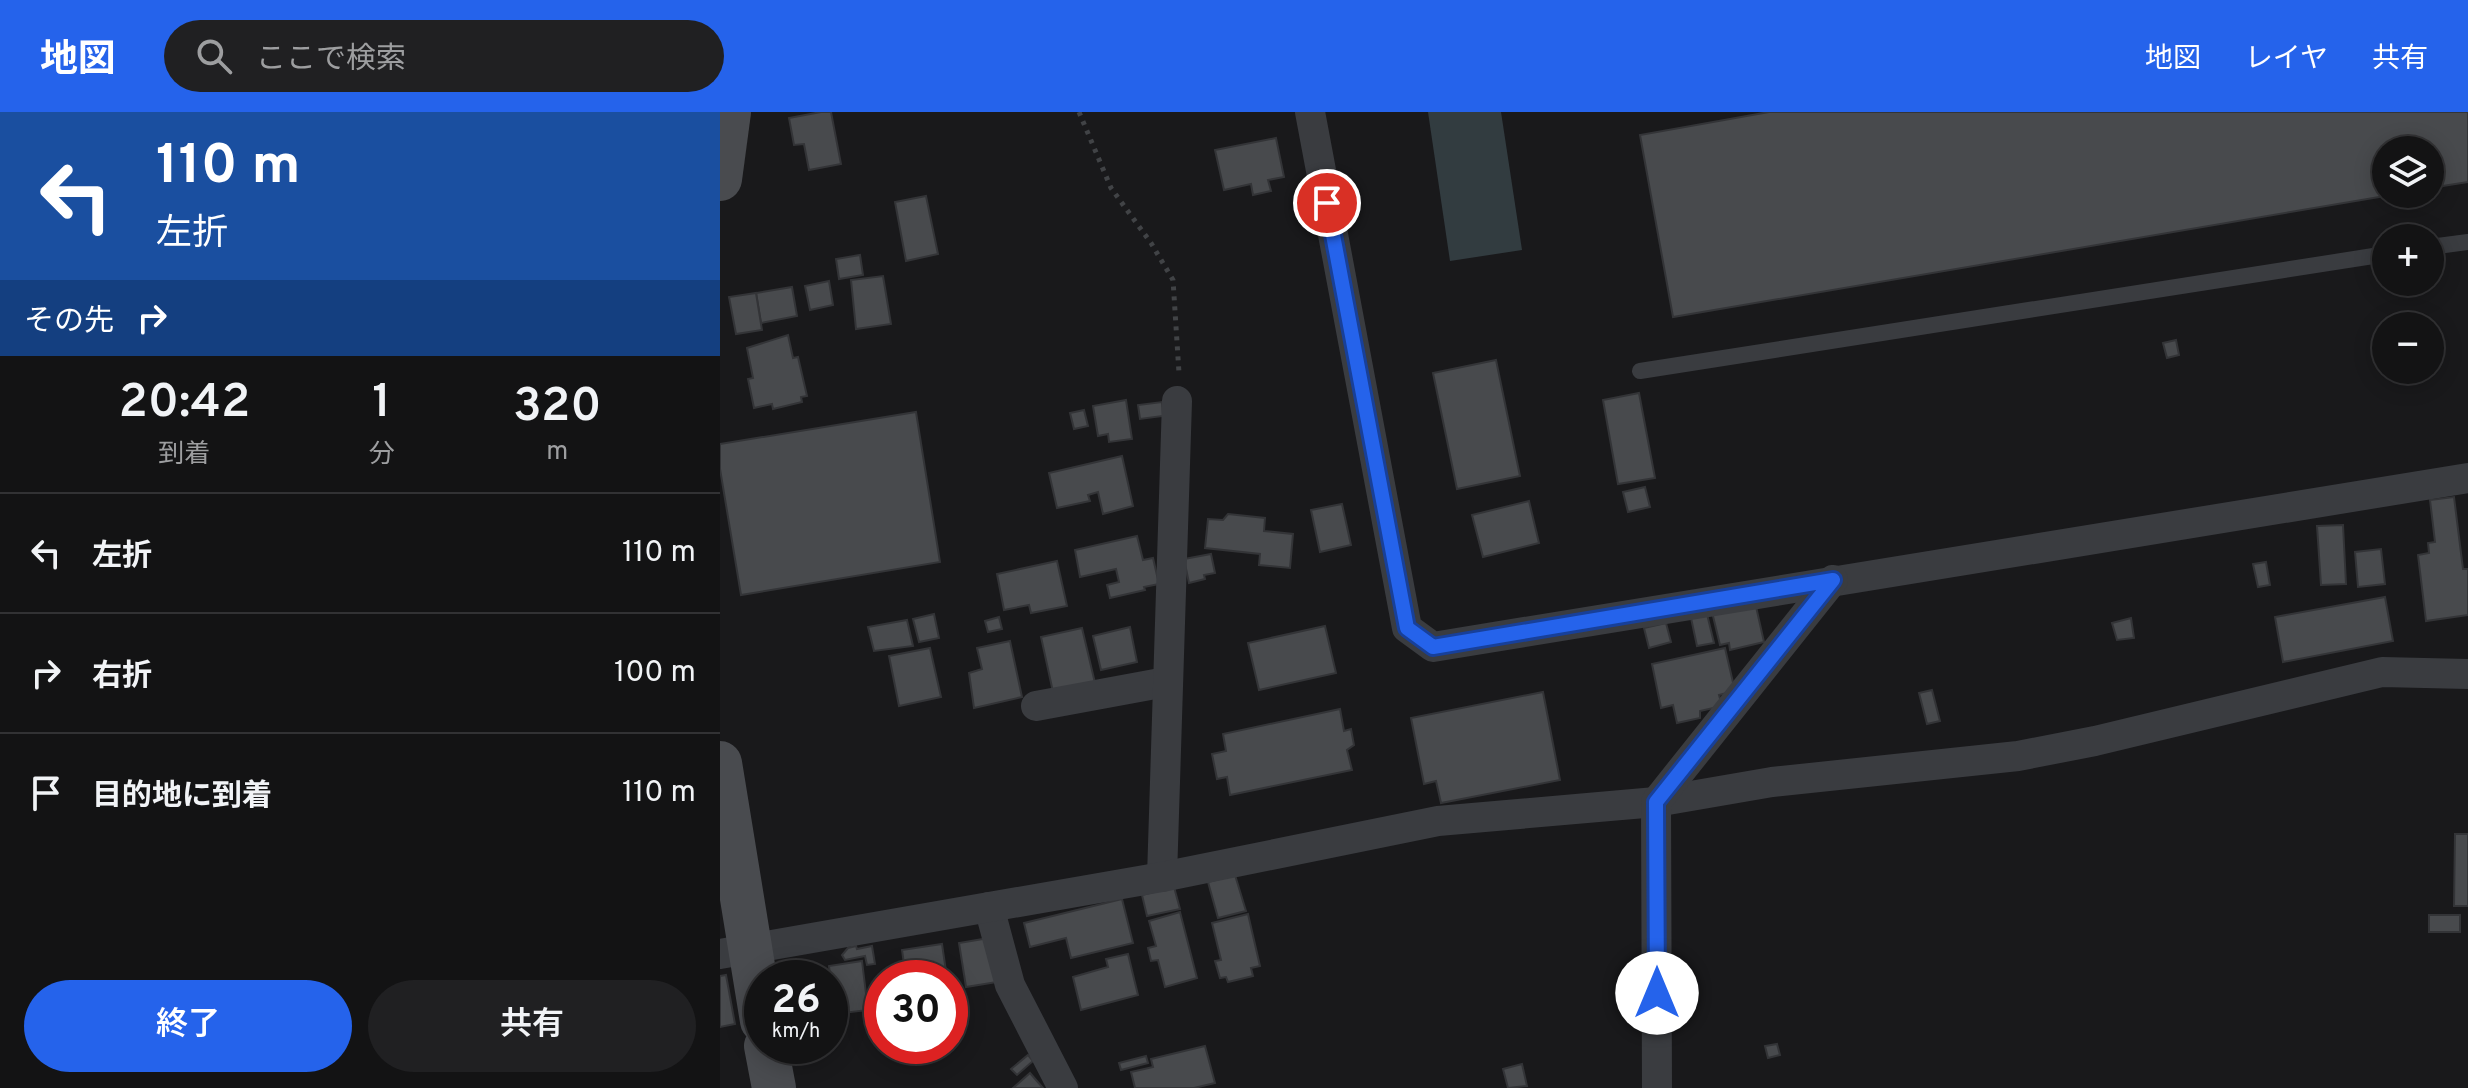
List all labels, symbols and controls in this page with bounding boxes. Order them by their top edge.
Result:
search box [164,20,724,92]
icon: search [192,34,236,78]
text: 地図 [40,37,116,86]
text: ここで検索 [256,42,406,79]
text: 地図 [2145,42,2201,78]
text: レイヤ [2245,42,2328,78]
text: 共有 [2372,42,2428,78]
text: 110 m [156,133,301,203]
map controls [2372,136,2444,384]
button: layers [2372,136,2444,208]
icon: left [24,144,128,248]
pin [1293,169,1361,237]
icon: arrive [1305,181,1349,225]
text: 左折 [156,212,228,258]
button: + [2372,224,2444,296]
icon: right [130,296,174,340]
text: その先 [24,304,114,341]
button: − [2372,312,2444,384]
text: 20:42 [118,374,250,434]
text: 1 [372,374,391,434]
text: 320 [513,378,602,438]
text: m [546,436,568,469]
text: 到着 [158,439,210,472]
text: 分 [369,439,395,472]
icon: left [24,531,68,575]
text: 110 m [622,535,696,572]
text: 左折 [92,539,152,576]
icon: right [24,651,68,695]
text: 100 m [614,655,696,692]
text: 右折 [92,659,152,696]
icon: arrive [24,771,68,815]
text: 110 m [622,775,696,812]
text: 目的地に到着 [92,779,272,816]
position arrow [1615,951,1699,1035]
speed limit sign: 30 [864,960,968,1064]
text: 26 [771,977,821,1027]
button: 終了 [24,980,352,1072]
button: 共有 [368,980,696,1072]
text: km/h [772,1019,820,1045]

